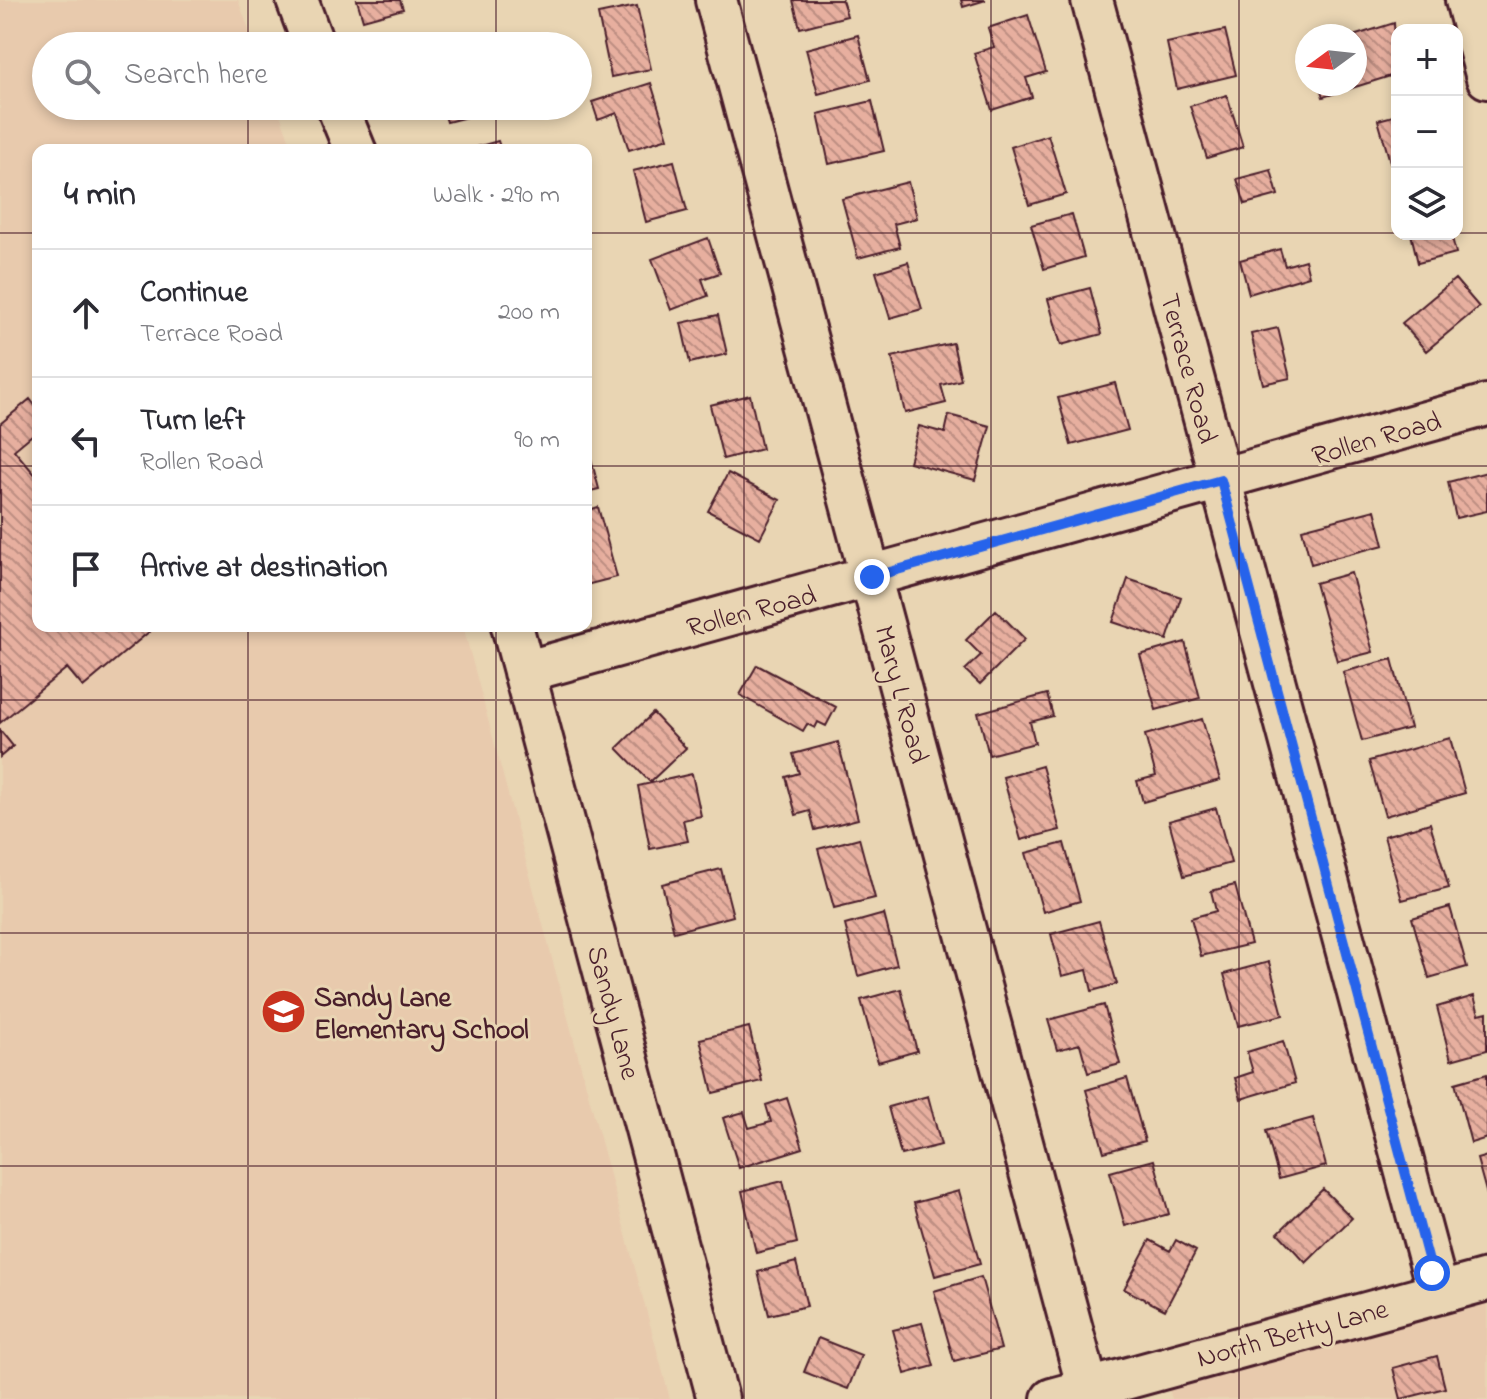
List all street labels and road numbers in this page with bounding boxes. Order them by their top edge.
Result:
street label: Terrace Road [1147,289,1226,449]
street label: Rollen Road [1307,402,1447,478]
street label: Rollen Road [682,576,822,650]
street label: Mary L Road [861,621,938,769]
street label: Sandy Lane [574,941,649,1085]
street label: North Betty Lane [1193,1290,1394,1381]

